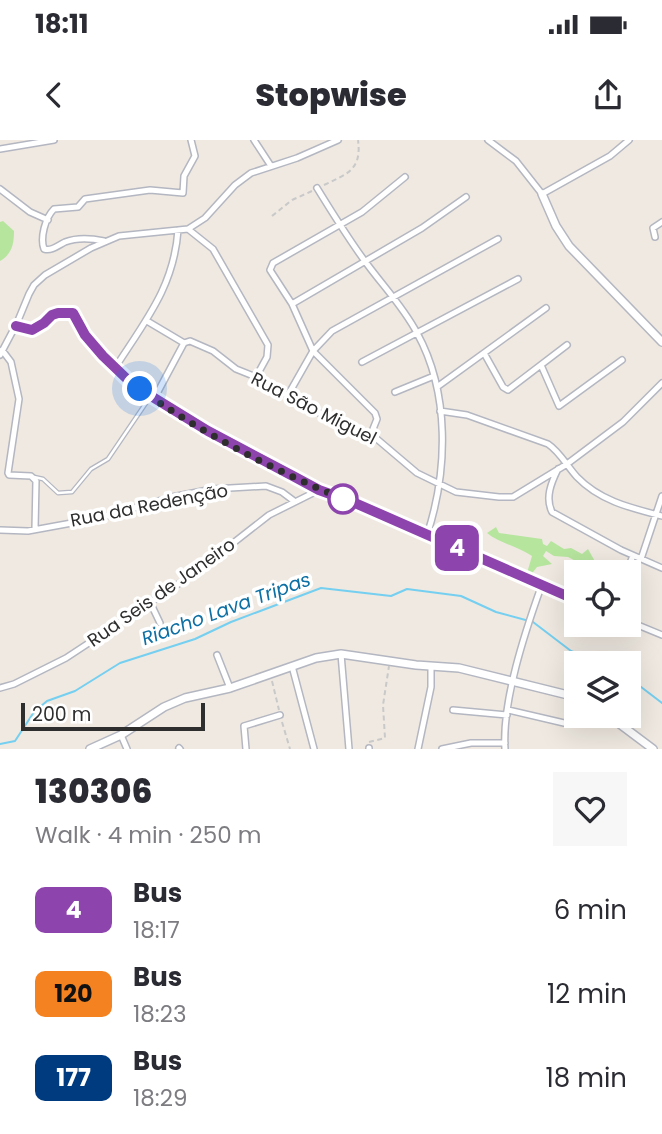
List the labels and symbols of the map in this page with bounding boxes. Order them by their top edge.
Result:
street label: Rua São Miguel [247,366,381,450]
your location [122,371,157,406]
street label: Rua da Redenção [68,477,230,533]
unlabelled marker [328,484,358,514]
line badge: 4 [434,525,480,571]
street label: Rua Seis de Janeiro [82,532,240,652]
water label: Riacho Lava Tripas [138,566,314,652]
scale bar [21,700,205,732]

